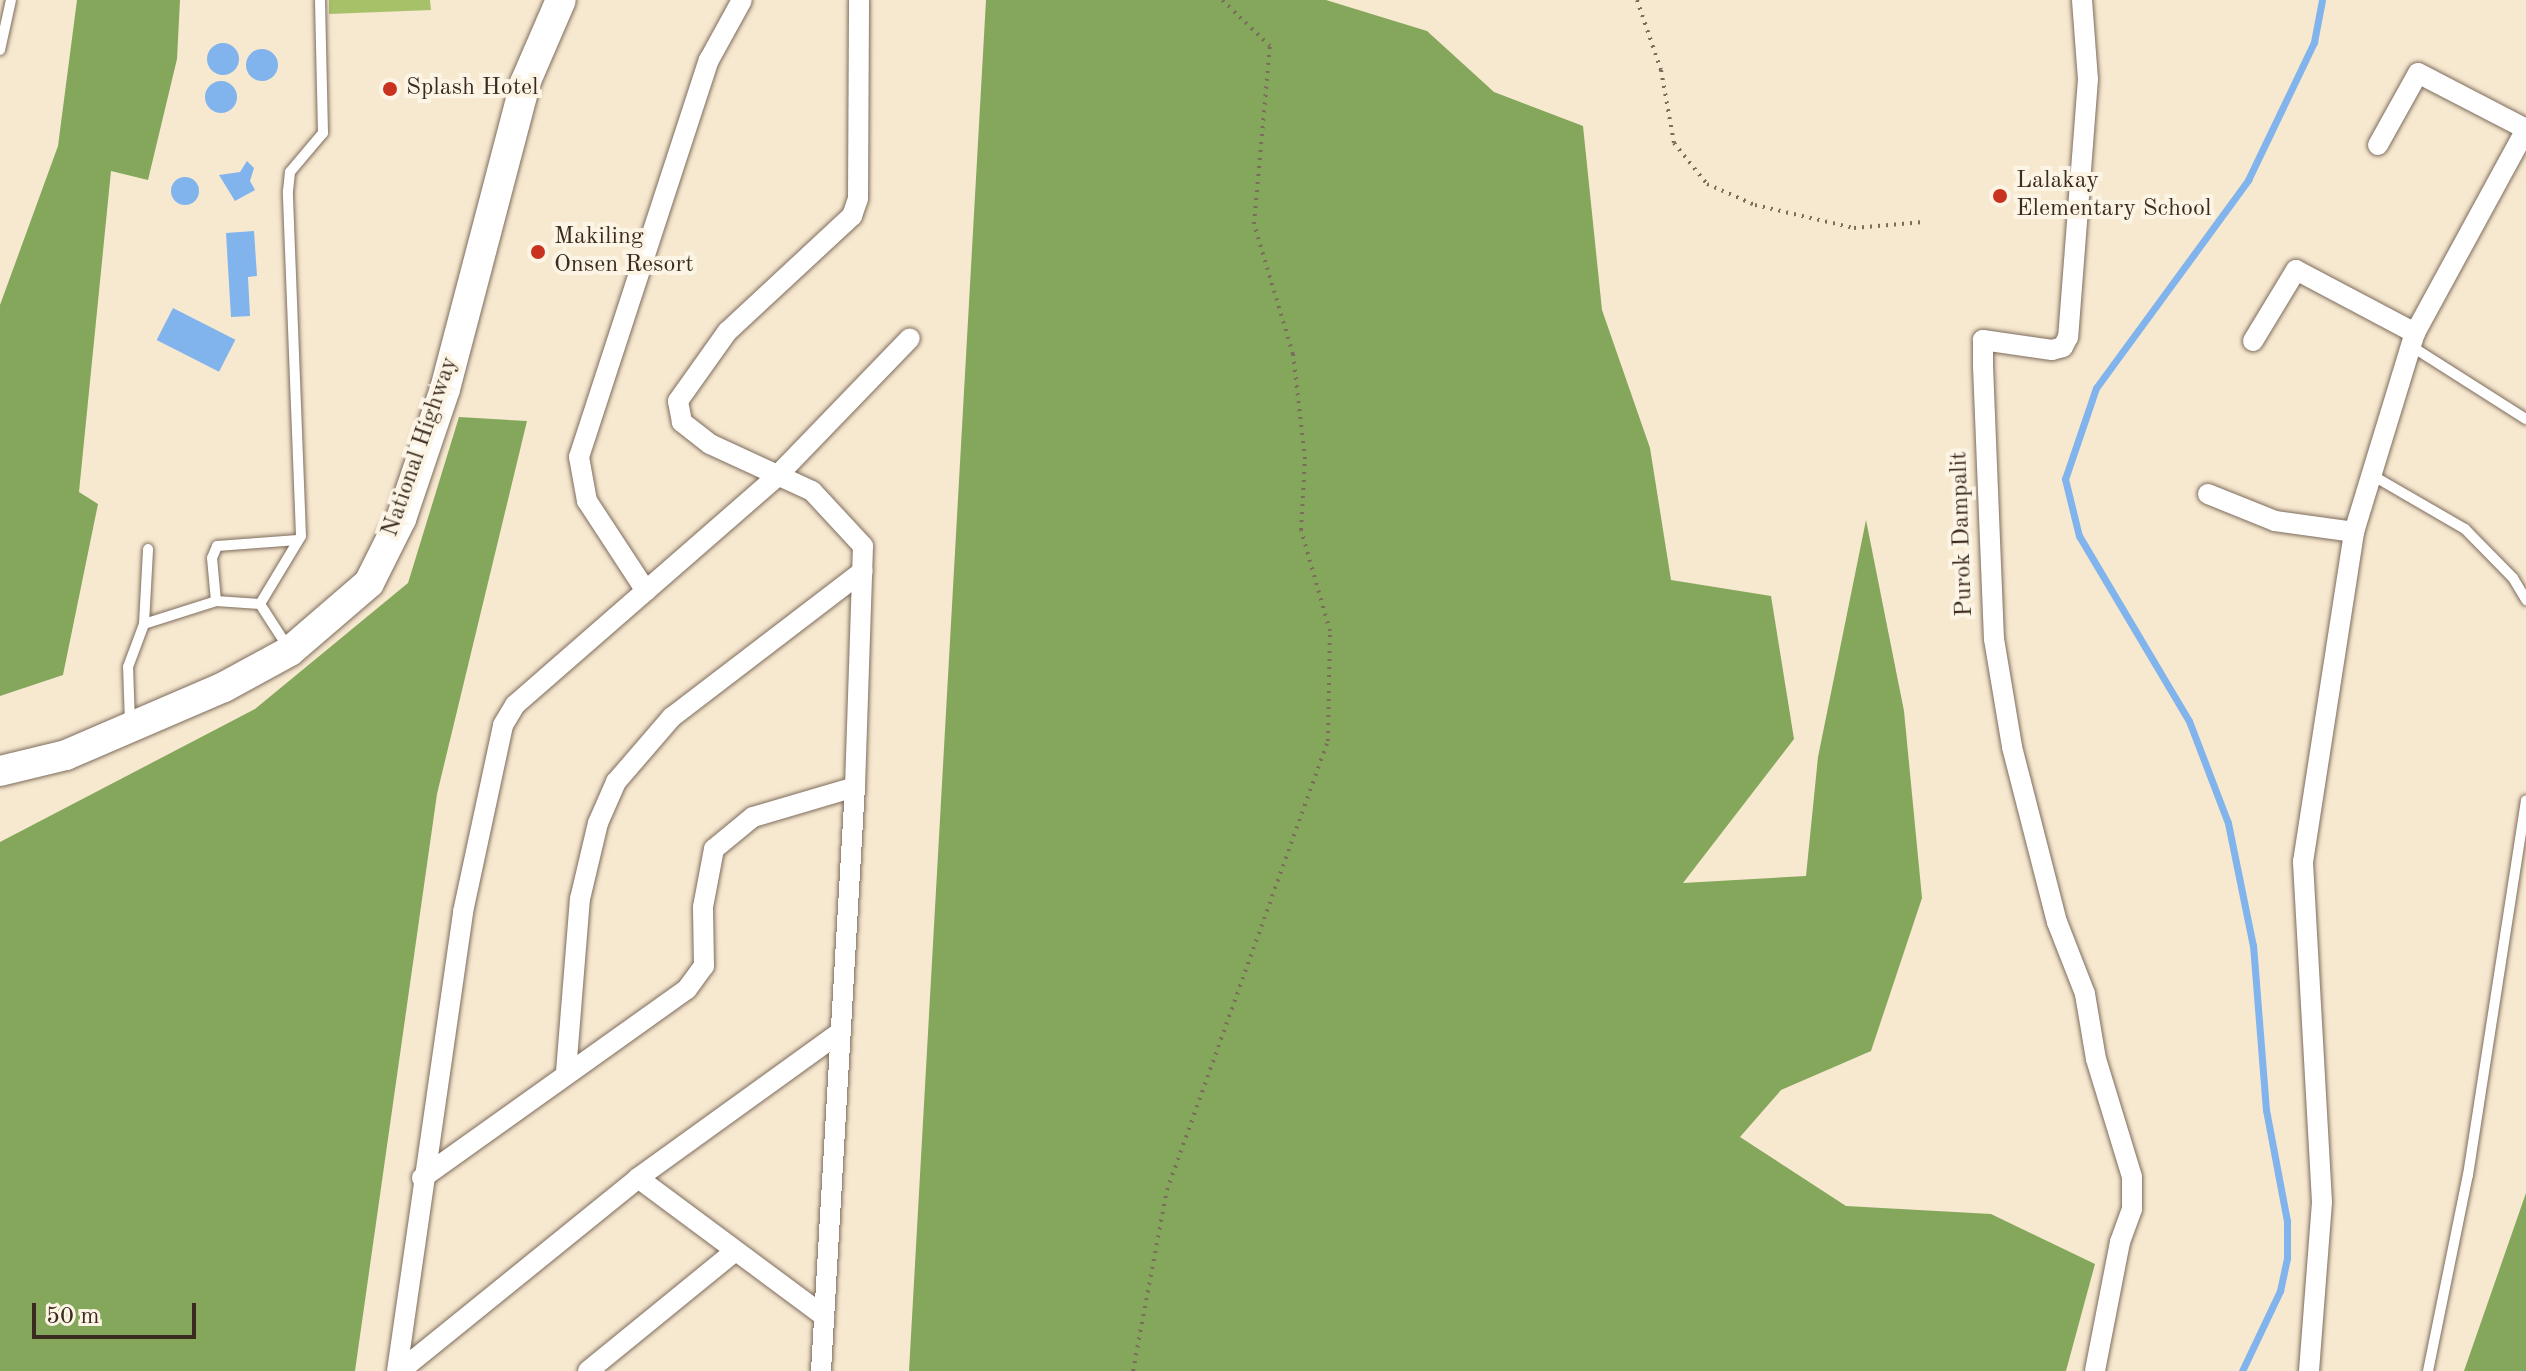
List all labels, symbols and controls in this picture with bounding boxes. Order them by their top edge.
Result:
place label: Splash Hotel [406,75,539,103]
marker: Splash Hotel [381,80,399,98]
place label: Lalakay Elementary School [2016,168,2211,224]
marker: Lalakay Elementary School [1991,187,2009,205]
place label: Makiling Onsen Resort [554,224,694,280]
marker: Makiling Onsen Resort [529,243,547,261]
street label: National Highway [377,353,465,541]
street label: Purok Dampalit [1946,451,1980,617]
scale bar [36,1287,200,1337]
text: 50 m [46,1305,100,1329]

